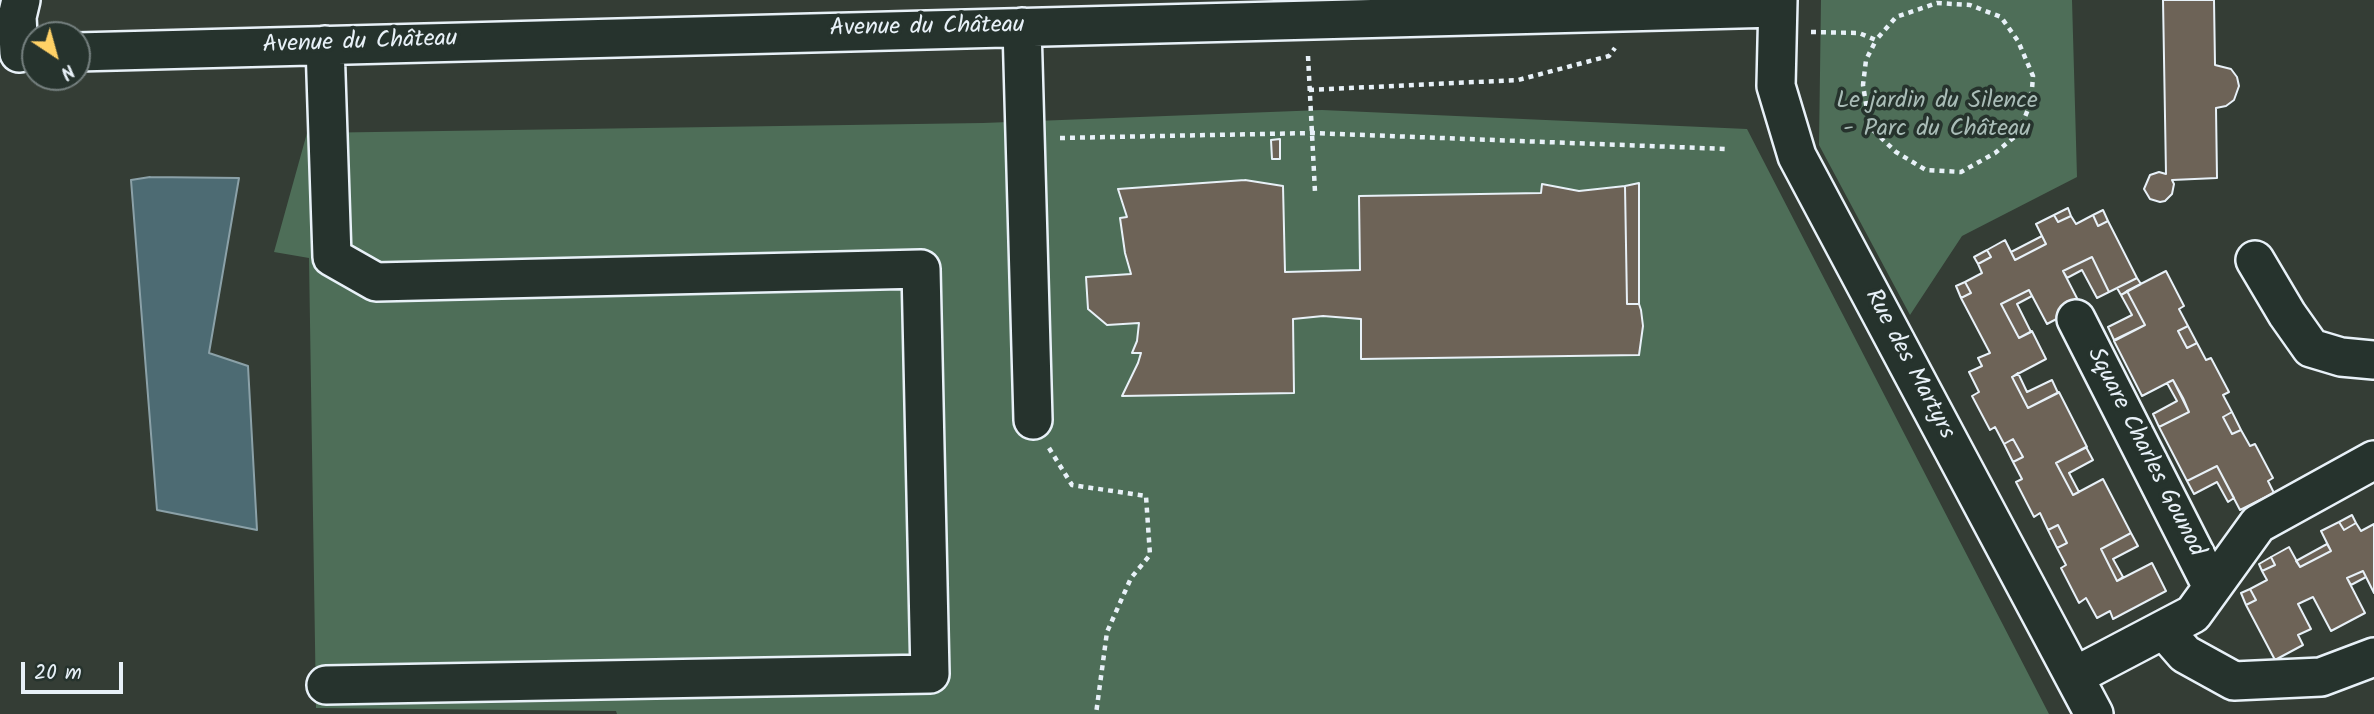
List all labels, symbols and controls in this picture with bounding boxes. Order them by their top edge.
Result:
street label: Avenue du Château [829,13,1025,45]
north arrow [21,21,91,91]
street label: Avenue du Château [262,26,458,62]
text: N [53,56,81,87]
park label: Le jardin du Silence - Parc du Château [1836,89,2038,145]
street label: Rue des Martyrs [1856,285,1960,445]
street label: Square Charles Gounod [2079,344,2209,562]
scale bar [24,648,126,692]
text: 20 m [34,657,82,690]

